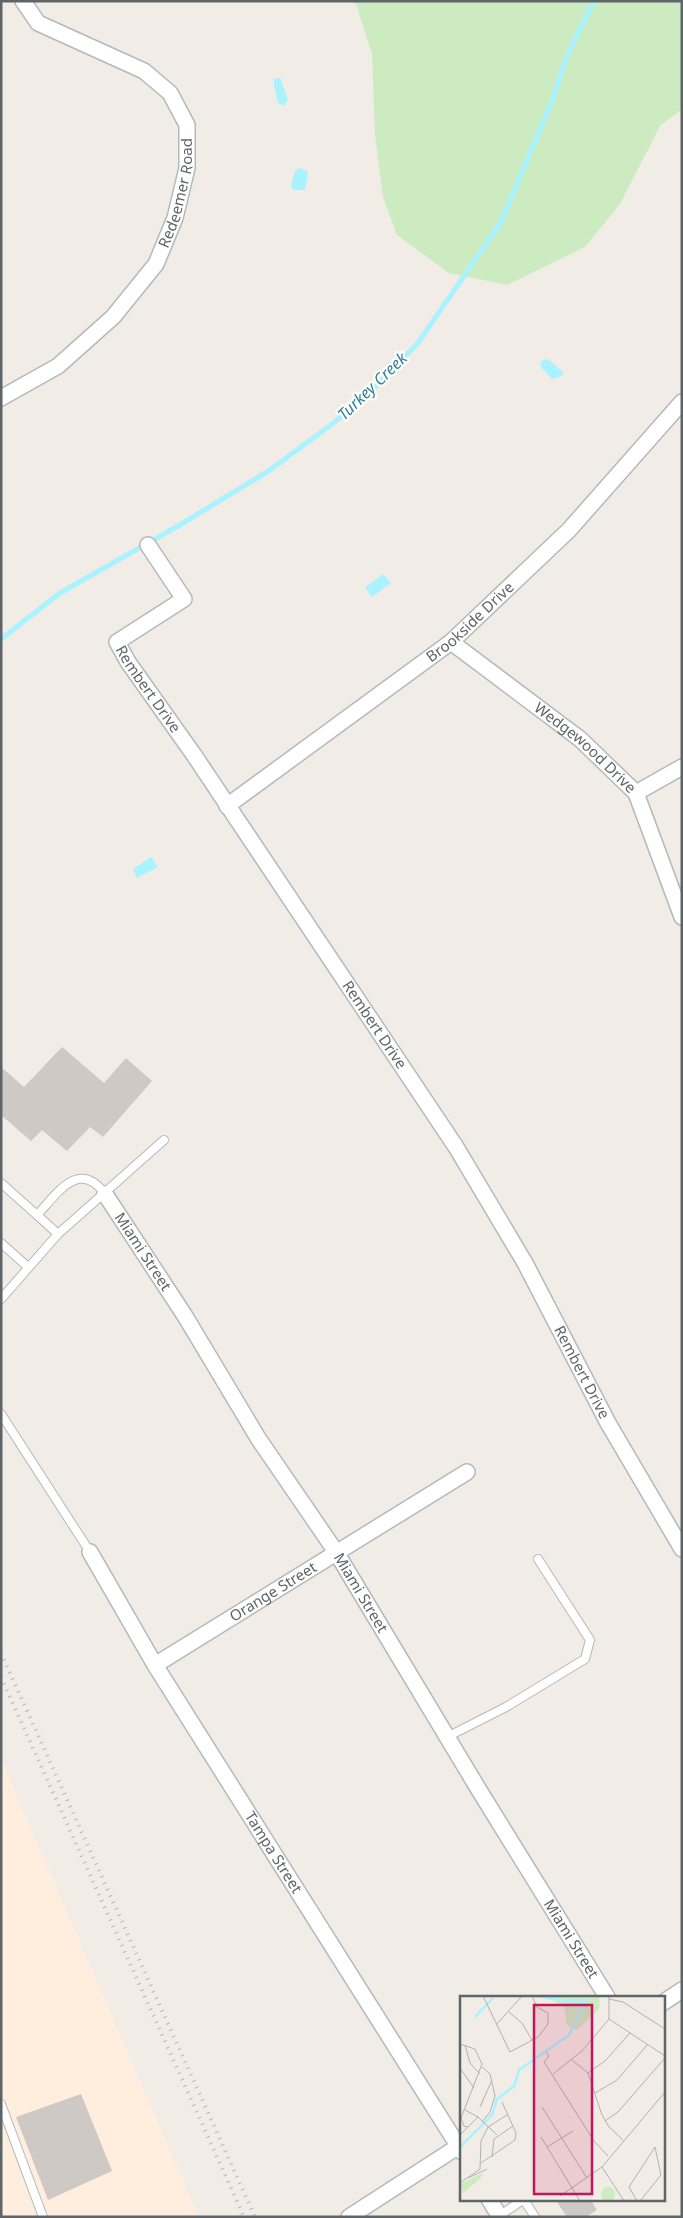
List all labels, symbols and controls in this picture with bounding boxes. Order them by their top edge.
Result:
street label: Redeemer Road [153,138,197,250]
water label: Turkey Creek [332,346,412,425]
street label: Brookside Drive [422,577,518,666]
street label: Rembert Drive [112,641,186,736]
street label: Wedgewood Drive [531,697,641,797]
street label: Rembert Drive [339,976,412,1072]
street label: Miami Street [111,1208,177,1295]
street label: Rembert Drive [550,1322,615,1422]
street label: Miami Street [330,1549,393,1637]
street label: Orange Street [225,1556,320,1626]
street label: Tampa Street [241,1807,308,1897]
street label: Miami Street [540,1895,604,1982]
inset map [460,1996,666,2200]

